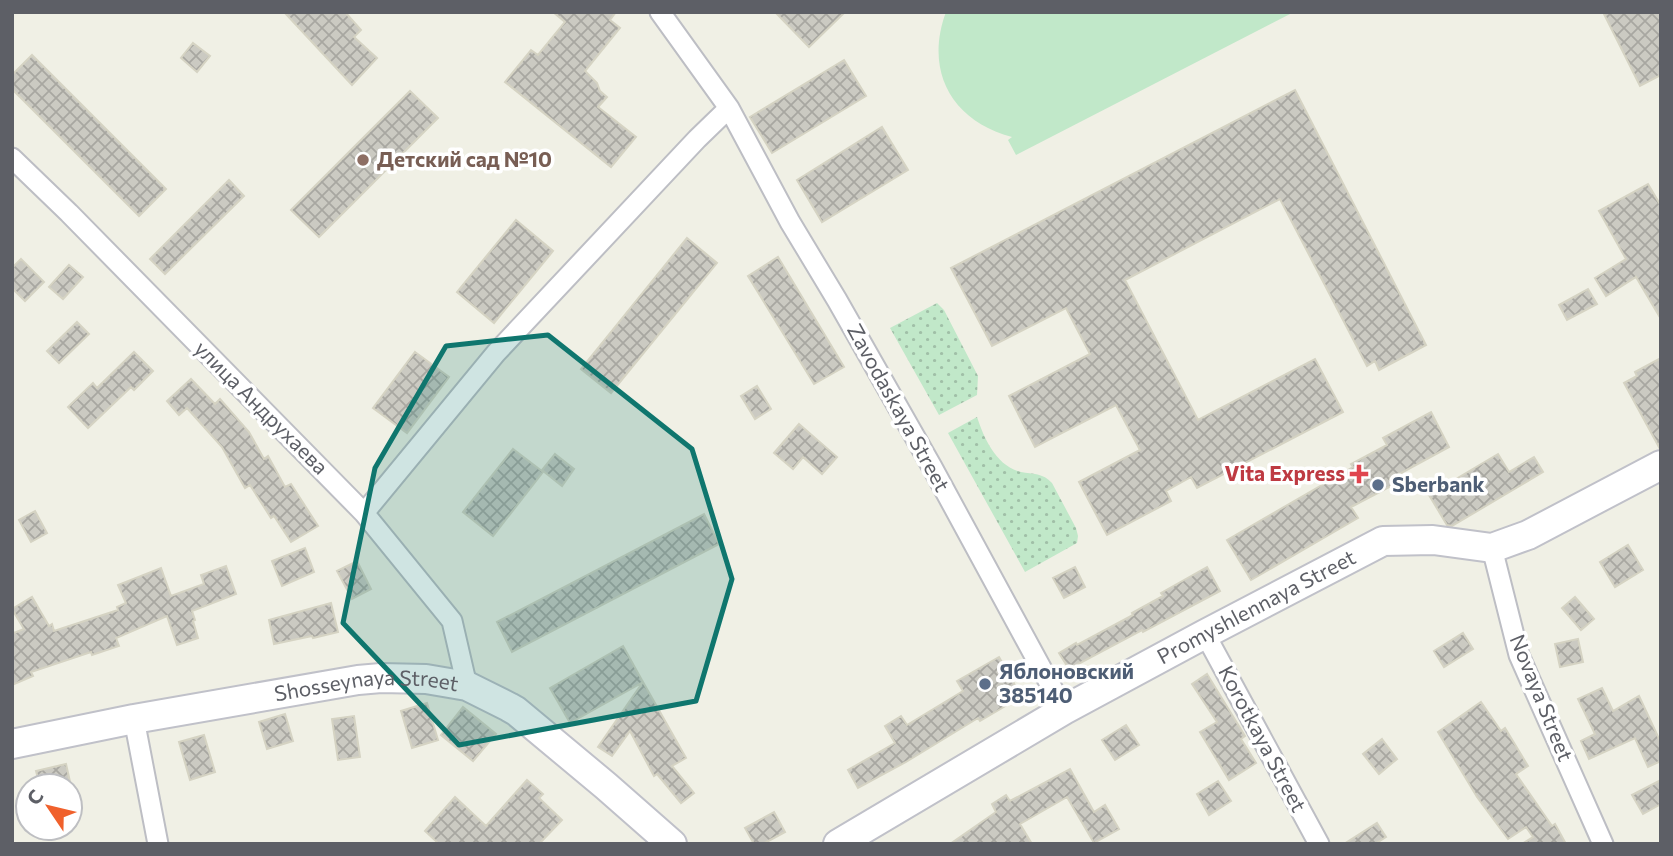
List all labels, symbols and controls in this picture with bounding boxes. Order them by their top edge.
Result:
place label: Детский сад №10 [377,146,552,171]
marker: Детский сад №10 [355,152,371,168]
street label: Zavodaskaya Street [843,319,956,495]
street label: улица Андрухаева [190,335,334,479]
place label: Vita Express [1224,460,1345,485]
marker: Vita Express [1351,466,1367,482]
place label: Sberbank [1392,471,1484,496]
marker: Sberbank [1370,477,1386,493]
street label: Promyshlennaya Street [1152,544,1359,668]
street label: Novaya Street [1506,630,1579,764]
place label: Яблоновский 385140 [999,658,1134,707]
street label: Korotkaya Street [1214,661,1312,816]
street label: Shosseynaya Street [272,664,461,705]
marker: Яблоновский 385140 [977,676,993,692]
north arrow [14,772,84,842]
text: С [22,785,48,809]

